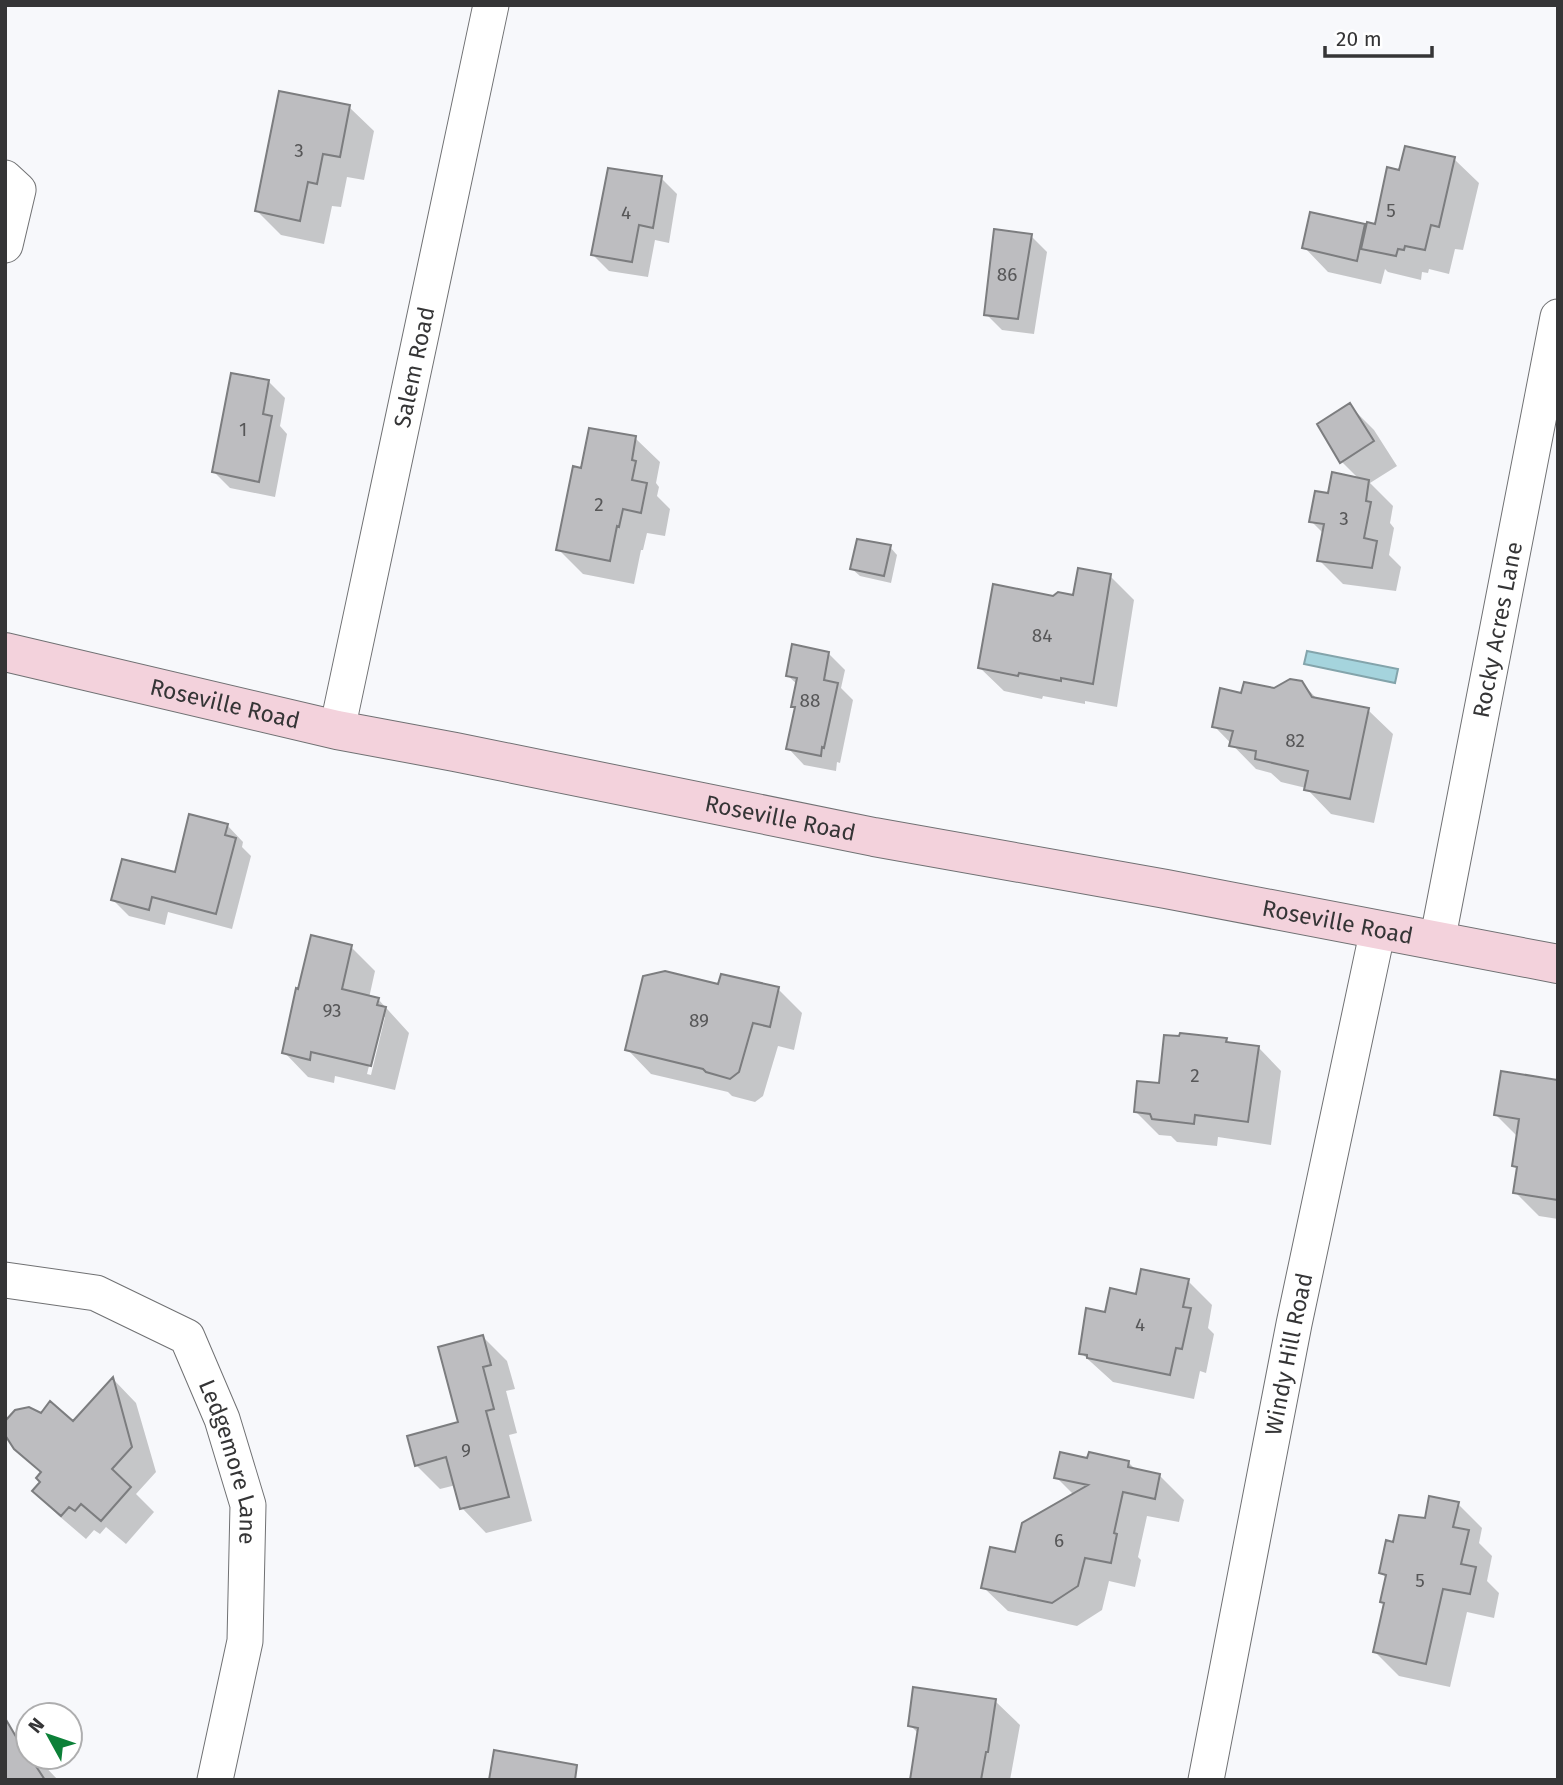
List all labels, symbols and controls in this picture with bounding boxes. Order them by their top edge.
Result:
scale bar [1325,14,1432,58]
text: 20 m [1336,26,1382,52]
house number: 3 [294,139,304,162]
house number: 5 [1386,199,1396,222]
house number: 4 [621,201,631,224]
house number: 86 [997,263,1017,286]
street label: Salem Road [388,304,441,430]
house number: 1 [239,418,247,441]
house number: 2 [594,493,604,516]
house number: 3 [1339,507,1349,530]
street label: Rocky Acres Lane [1467,539,1528,720]
house number: 84 [1032,624,1052,647]
street label: Roseville Road [147,673,303,735]
house number: 88 [800,689,820,712]
house number: 82 [1285,729,1305,752]
street label: Roseville Road [702,789,858,847]
street label: Roseville Road [1260,894,1416,950]
house number: 93 [322,999,342,1022]
house number: 89 [689,1009,709,1032]
house number: 2 [1190,1064,1200,1087]
street label: Windy Hill Road [1259,1270,1319,1438]
house number: 4 [1135,1313,1145,1336]
street label: Ledgemore Lane [193,1375,262,1545]
house number: 9 [461,1439,471,1462]
house number: 6 [1054,1529,1064,1552]
house number: 5 [1415,1569,1425,1592]
north arrow [14,1701,84,1771]
text: N [23,1713,49,1738]

